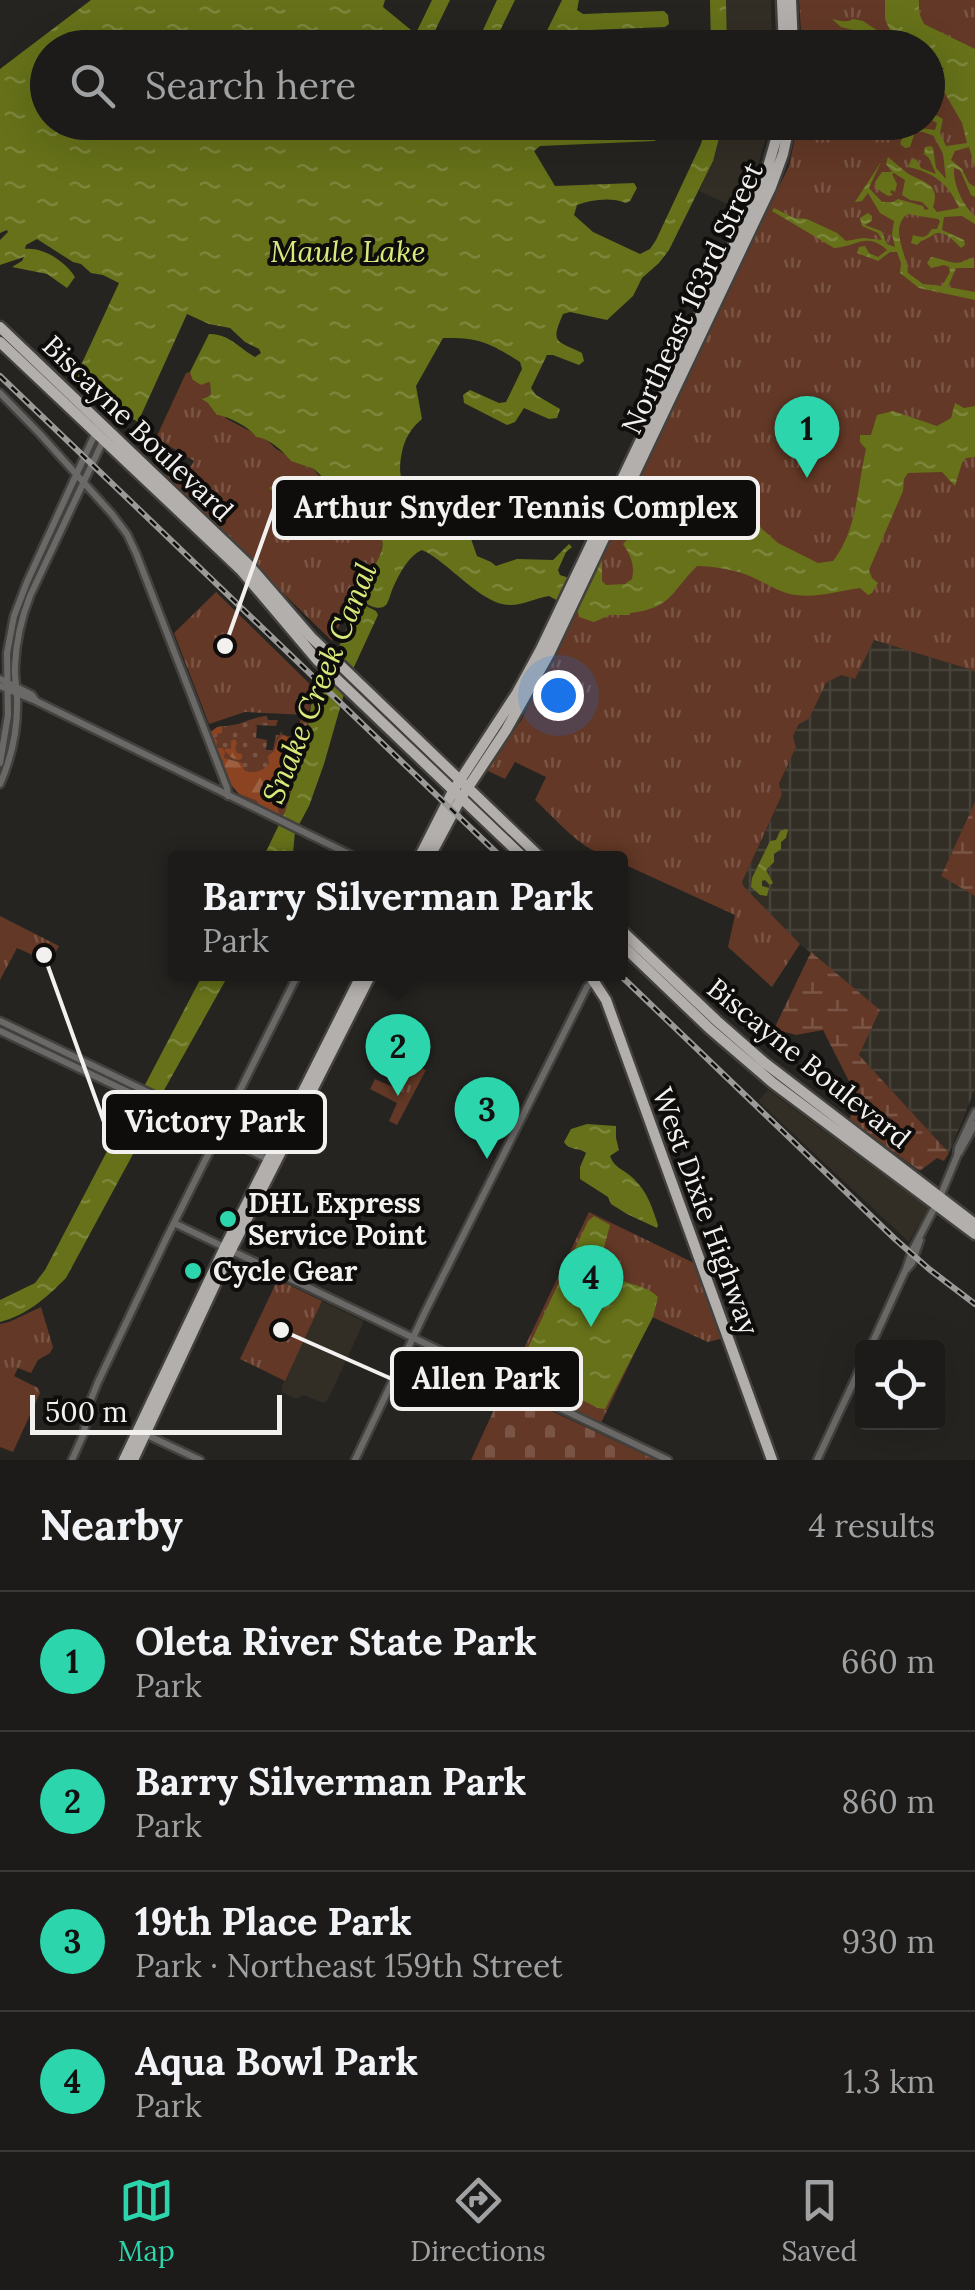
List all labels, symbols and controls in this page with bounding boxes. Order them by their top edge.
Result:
search box [30,30,945,140]
icon: search [65,58,120,113]
text: Search here [145,61,356,109]
street label: Northeast 163rd Street [613,156,771,440]
water label: Maule Lake [270,232,426,270]
street label: Biscayne Boulevard [35,328,241,528]
pin: 1 [774,396,840,478]
callout: Arthur Snyder Tennis Complex [274,478,758,538]
text: Arthur Snyder Tennis Complex [294,488,738,527]
water label: Snake Creek Canal [253,557,385,809]
your location [533,670,584,721]
popup [168,851,628,981]
text: Barry Silverman Park [202,872,594,920]
text: Park [202,920,269,961]
street label: Biscayne Boulevard [700,970,918,1156]
pin: 2 [366,1014,430,1096]
pin: 3 [454,1076,520,1159]
street label: West Dixie Highway [645,1082,768,1340]
callout: Victory Park [104,1092,325,1152]
text: Victory Park [125,1102,306,1141]
place label: DHL Express Service Point [248,1185,427,1253]
marker: DHL Express Service Point [217,1208,239,1230]
pin: 4 [558,1244,624,1327]
place label: Cycle Gear [213,1253,358,1289]
marker: Cycle Gear [182,1260,204,1282]
map controls [855,1340,945,1430]
button: locate [855,1340,945,1430]
callout: Allen Park [392,1349,581,1409]
text: Allen Park [412,1359,560,1397]
scale bar [30,1390,282,1434]
text: 500 m [45,1394,127,1430]
text: Nearby [40,1498,183,1552]
text: 4 results [808,1505,935,1546]
text: Oleta River State Park [135,1617,537,1665]
text: 1 [66,1641,79,1682]
text: 660 m [841,1641,935,1682]
text: Park [135,1665,202,1706]
text: Barry Silverman Park [135,1757,526,1805]
text: 2 [64,1781,81,1822]
text: 860 m [842,1781,935,1822]
text: Park [135,1805,202,1846]
text: 19th Place Park [135,1897,412,1945]
text: 3 [64,1921,81,1962]
text: 930 m [842,1921,935,1962]
text: Park · Northeast 159th Street [135,1945,563,1986]
text: Aqua Bowl Park [135,2037,418,2085]
text: 4 [64,2061,81,2102]
text: 1.3 km [843,2061,935,2102]
text: Park [135,2085,202,2126]
tab: Map [118,2173,175,2269]
tab: Directions [410,2173,546,2269]
tab: Saved [781,2173,857,2269]

